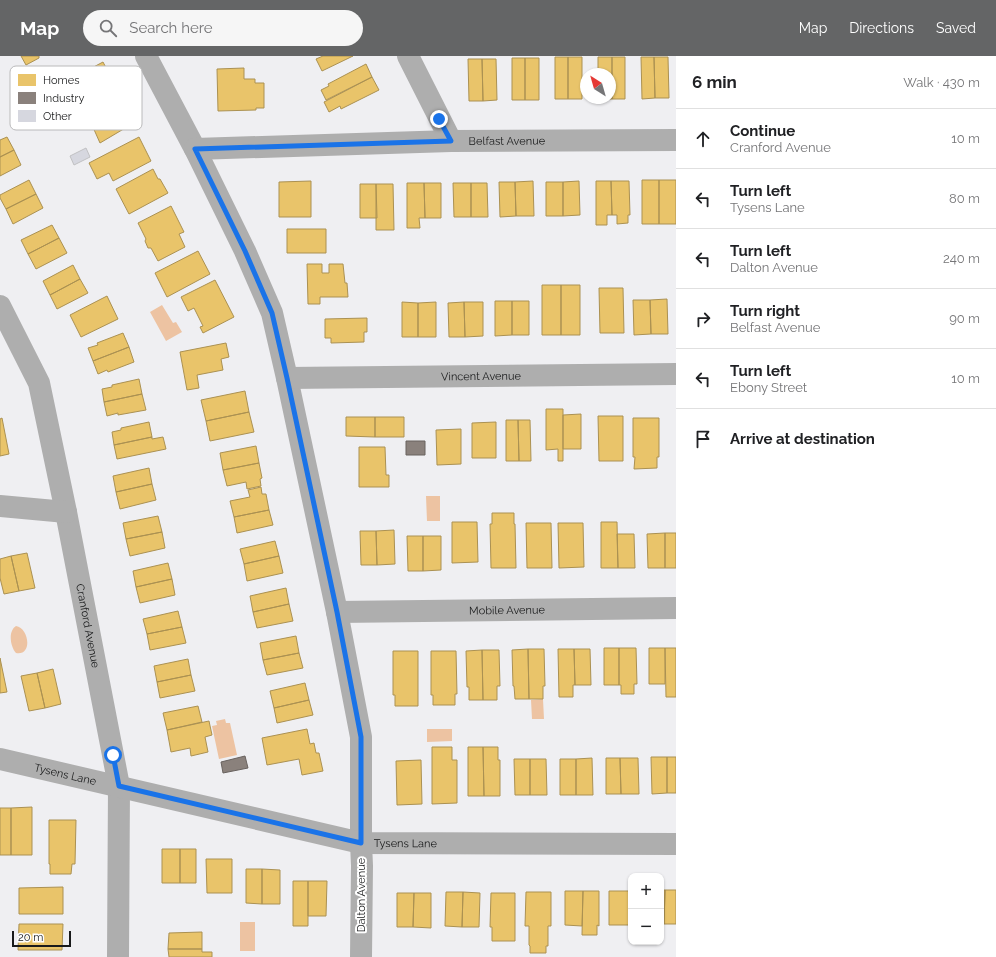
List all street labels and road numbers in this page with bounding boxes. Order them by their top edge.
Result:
street label: Belfast Avenue [469,135,546,148]
street label: Vincent Avenue [441,370,522,383]
street label: Cranford Avenue [73,583,102,670]
street label: Mobile Avenue [469,604,546,617]
street label: Tysens Lane [33,761,98,788]
street label: Tysens Lane [374,837,438,850]
street label: Dalton Avenue [355,857,368,932]

